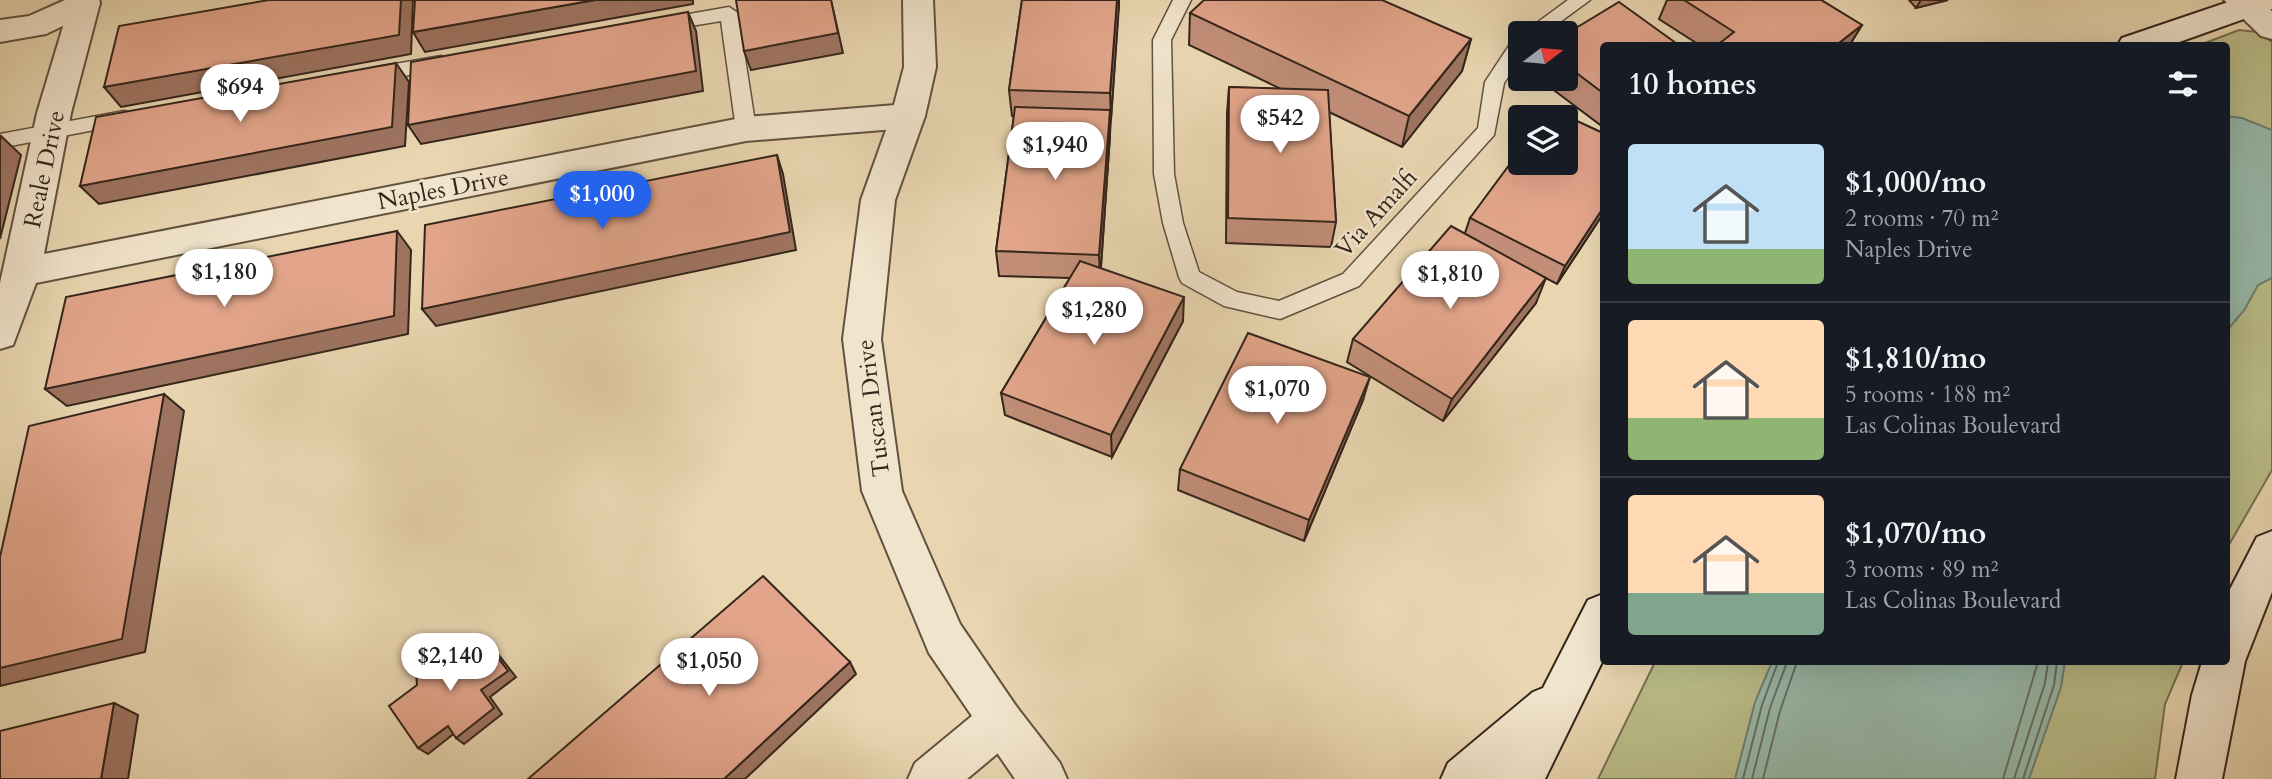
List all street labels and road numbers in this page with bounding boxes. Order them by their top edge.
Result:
street label: Reale Drive [16,107,73,231]
street label: Naples Drive [375,161,512,218]
street label: Via Amalfi [1328,162,1425,265]
street label: Tuscan Drive [849,337,898,479]

